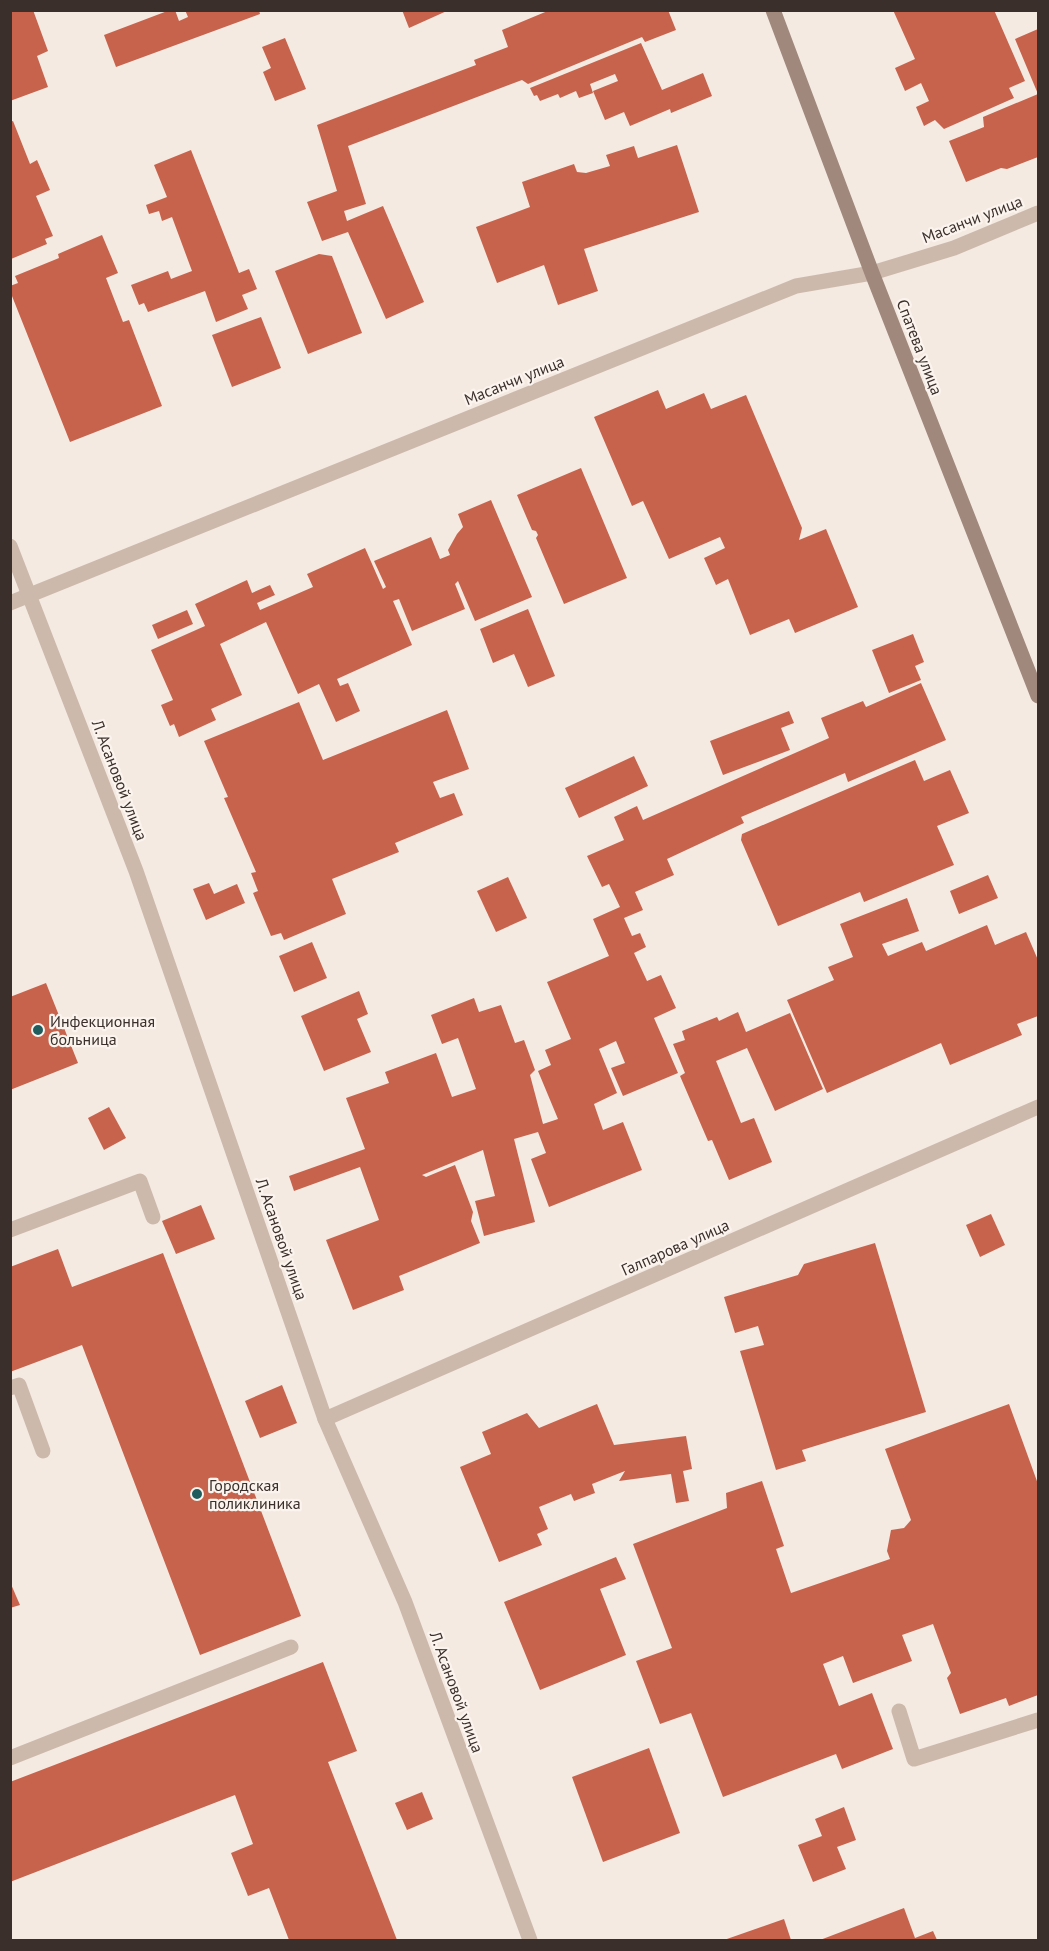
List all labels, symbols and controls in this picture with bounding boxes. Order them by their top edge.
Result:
street label: Масанчи улица [919,191,1025,247]
street label: Спатева улица [893,296,947,398]
street label: Масанчи улица [461,351,567,409]
street label: Л. Асановой улица [87,716,152,843]
place label: Инфекционная больница [50,1011,155,1049]
marker: Инфекционная больница [31,1023,45,1037]
street label: Л. Асановой улица [251,1174,312,1303]
street label: Галпарова улица [618,1214,732,1280]
place label: Городская поликлиника [209,1475,301,1513]
marker: Городская поликлиника [190,1487,204,1501]
street label: Л. Асановой улица [425,1628,488,1755]

